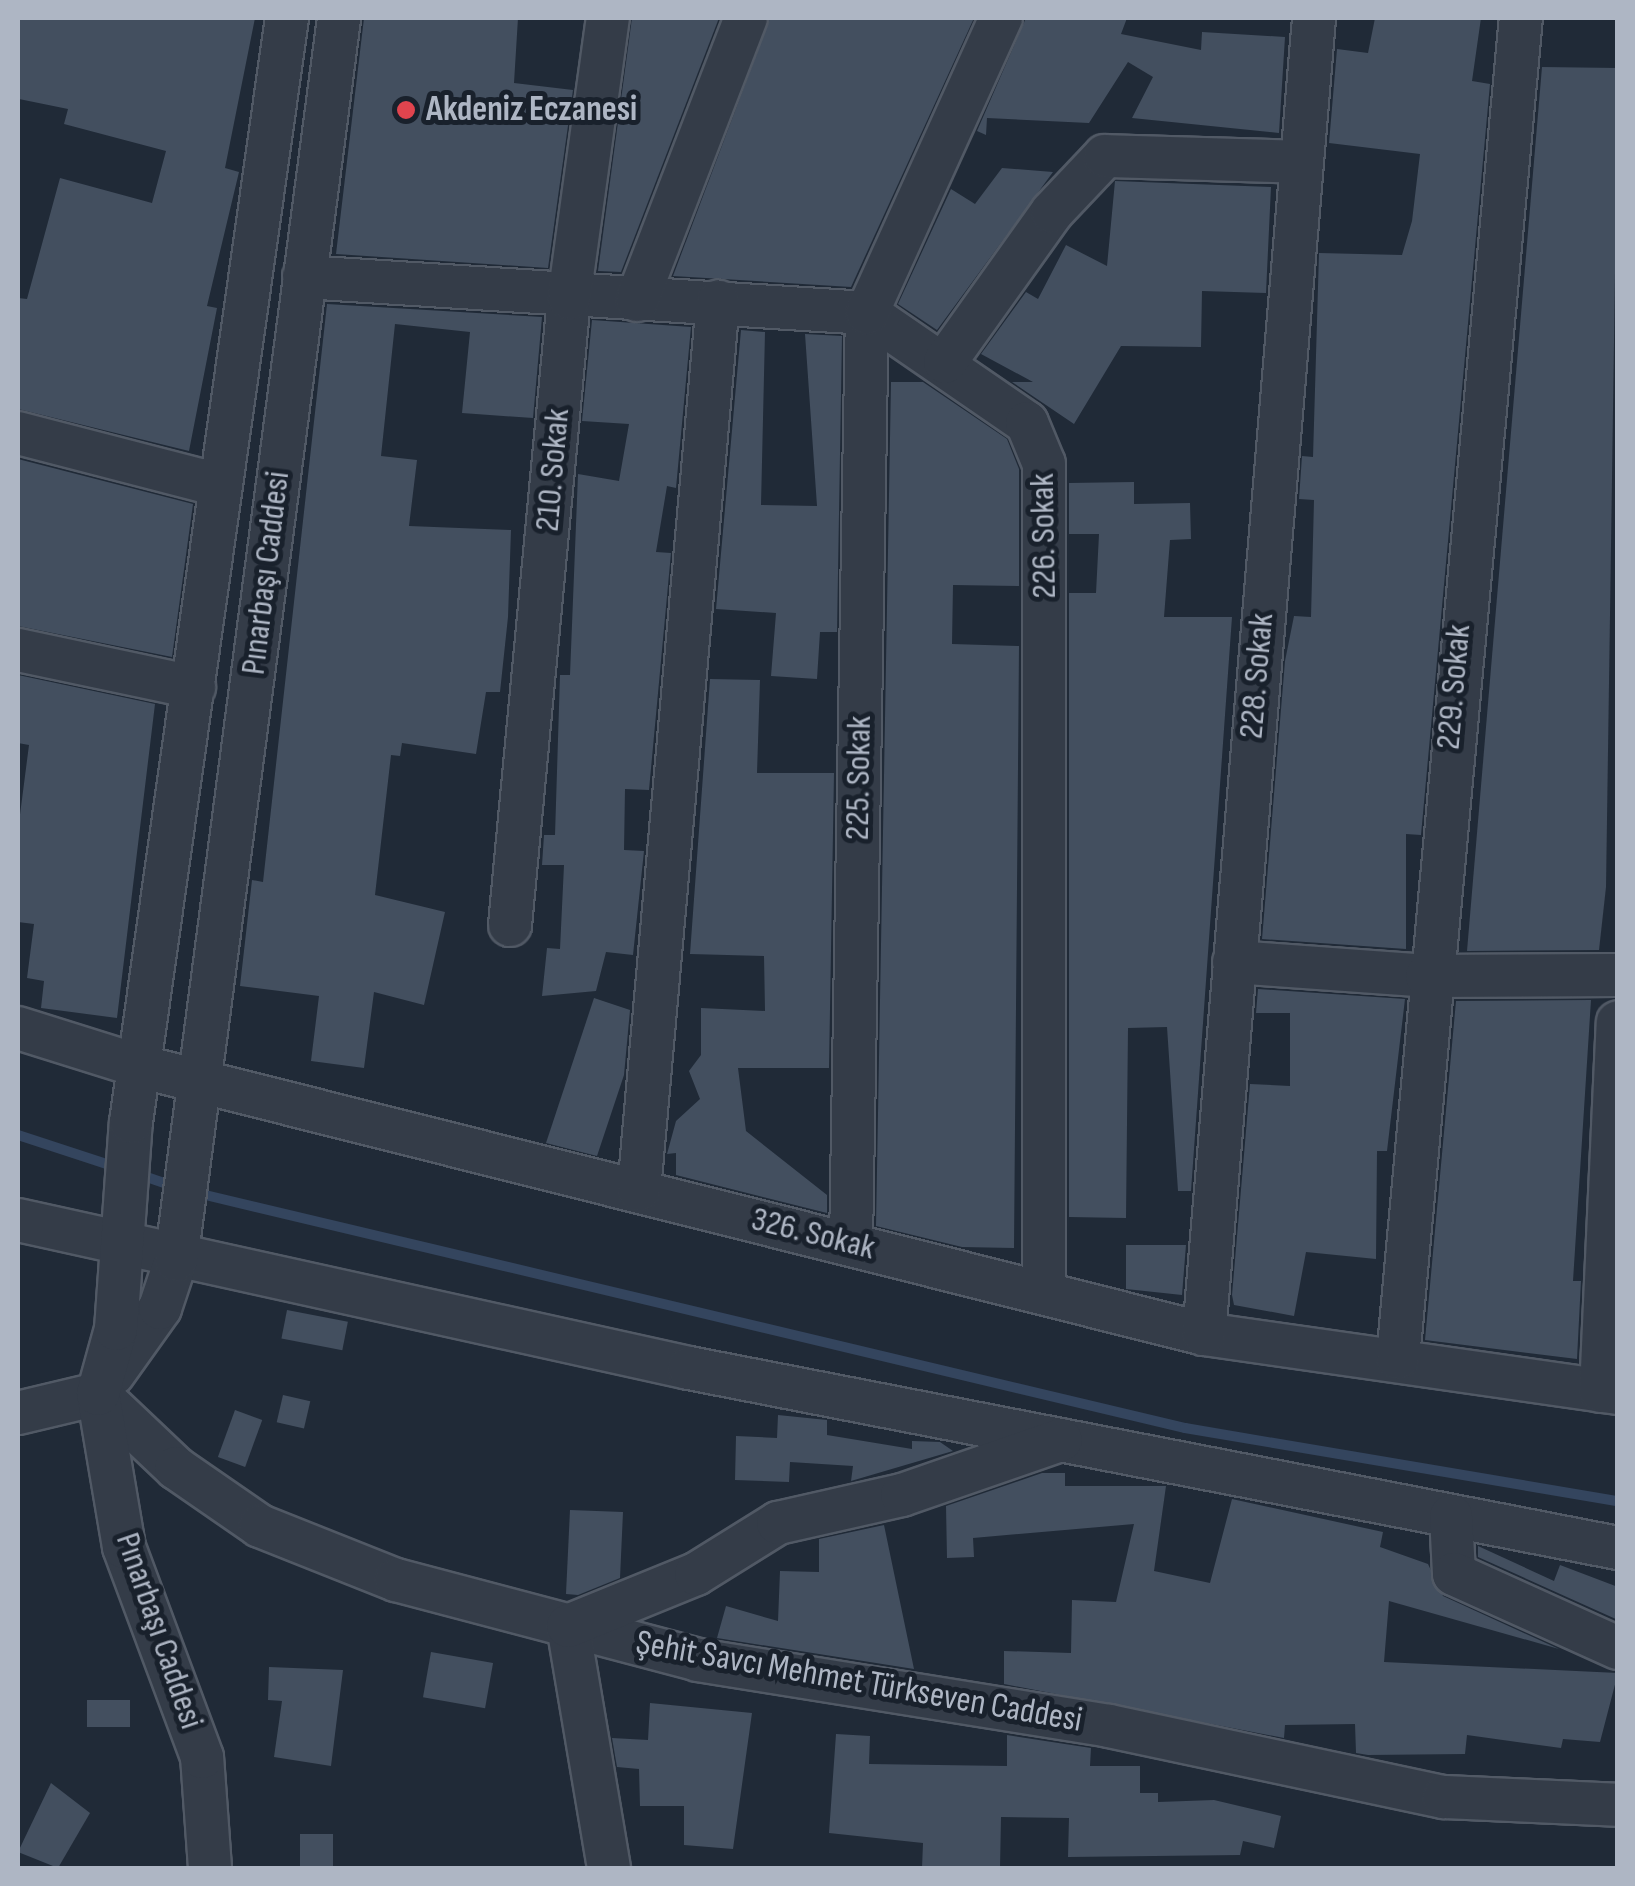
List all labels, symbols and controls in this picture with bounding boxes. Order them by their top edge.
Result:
place label: Akdeniz Eczanesi [426,89,637,131]
marker: Akdeniz Eczanesi [395,99,417,121]
street label: 210. Sokak [527,407,579,533]
street label: Pınarbaşı Caddesi [233,469,299,677]
street label: 226. Sokak [1022,473,1066,599]
street label: 228. Sokak [1231,611,1283,741]
street label: 229. Sokak [1428,623,1480,751]
street label: 225. Sokak [837,715,881,841]
street label: 326. Sokak [747,1198,879,1270]
street label: Pınarbaşı Caddesi [106,1527,212,1735]
street label: Şehit Savcı Mehmet Türkseven Caddesi [633,1622,1085,1742]

